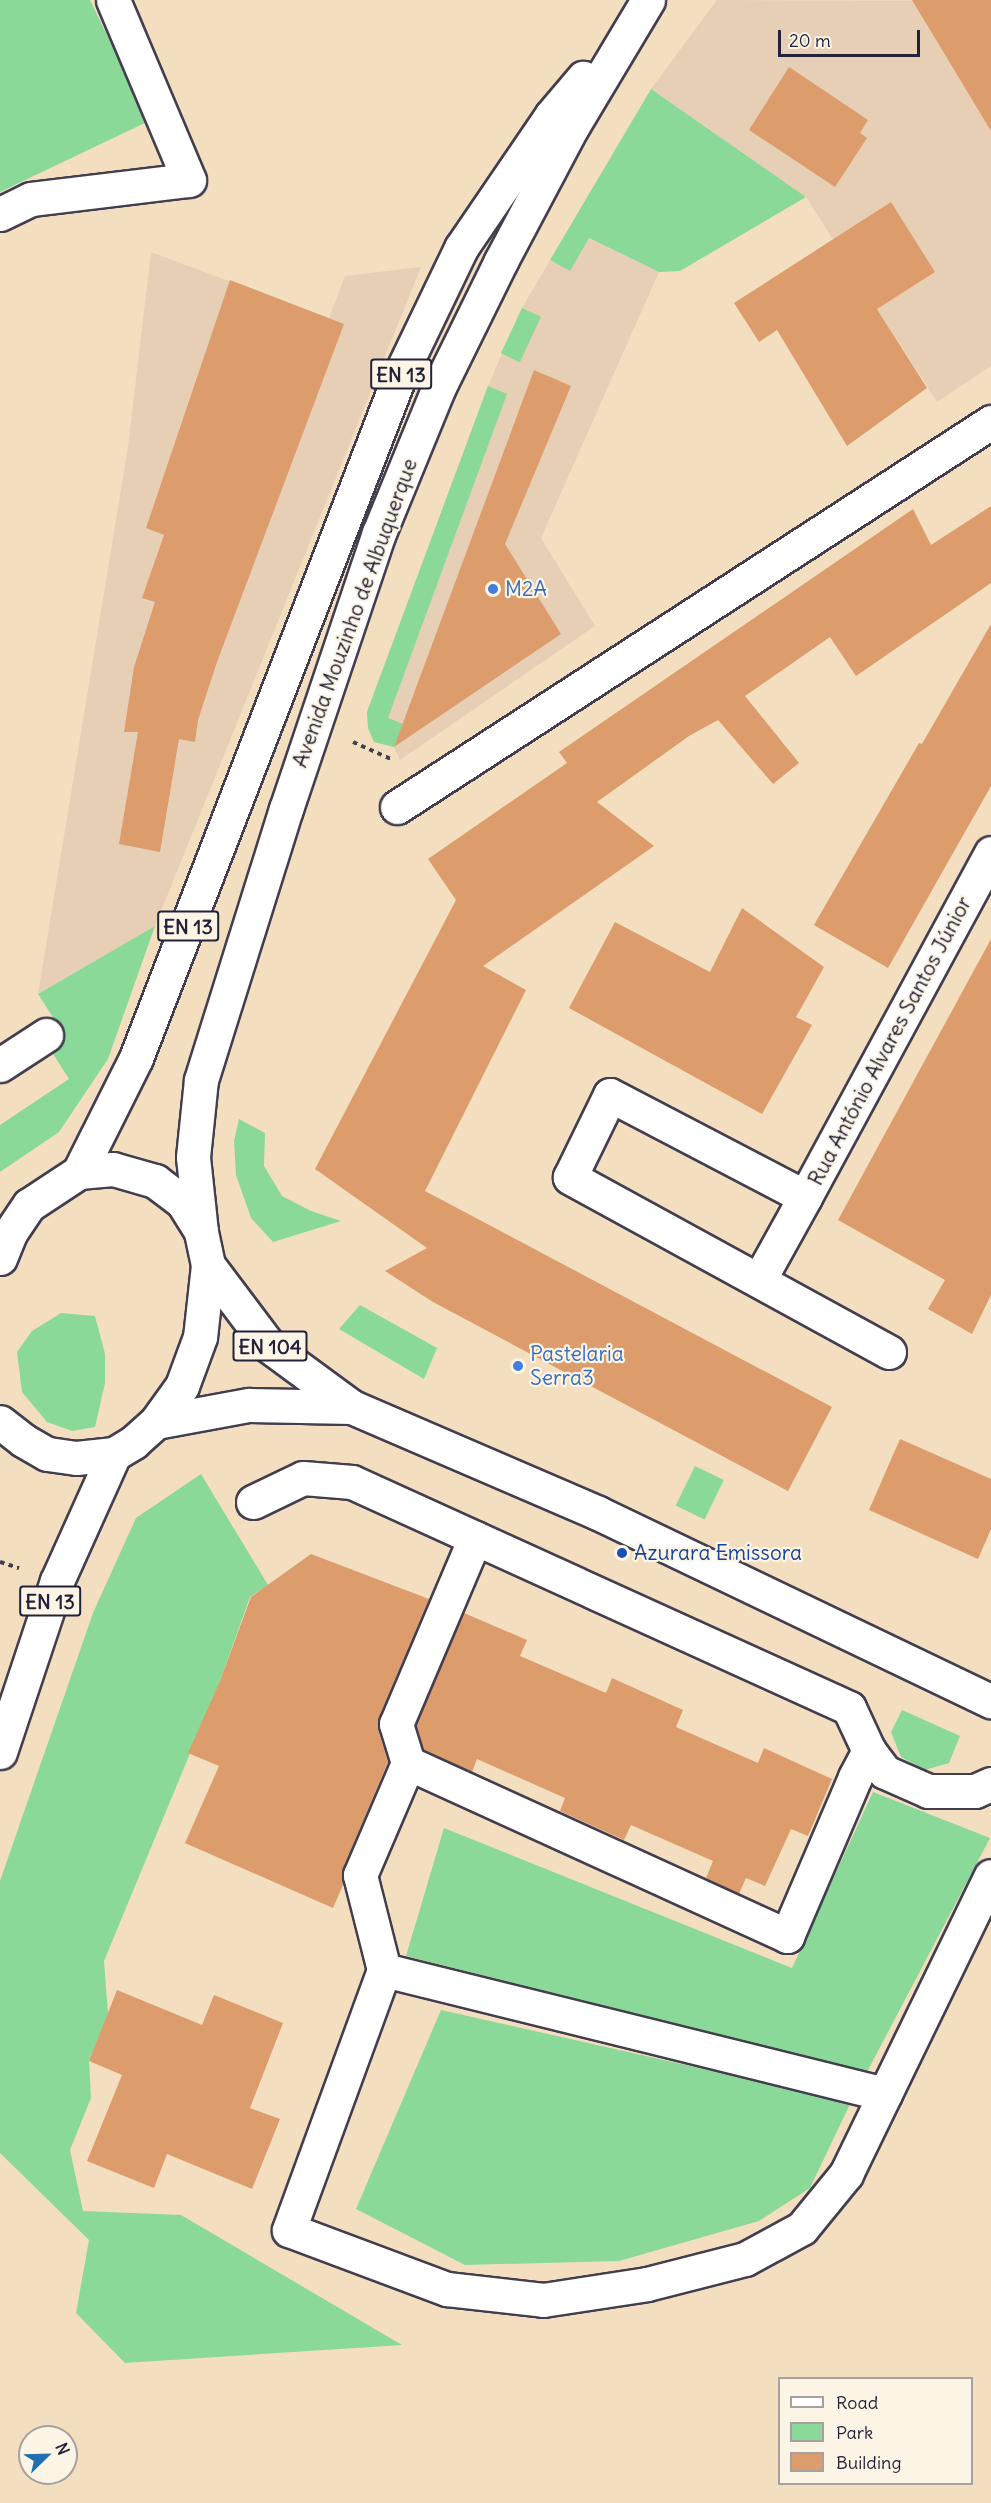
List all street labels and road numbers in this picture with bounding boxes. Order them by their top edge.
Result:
road number: EN 13 [370,357,432,391]
street label: Avenida Mouzinho de Albuquerque [287,455,423,771]
street label: Rua António Alvares Santos Júnior [803,892,977,1190]
road number: EN 13 [156,909,219,943]
road number: EN 104 [232,1329,308,1363]
road number: EN 13 [19,1584,82,1618]

